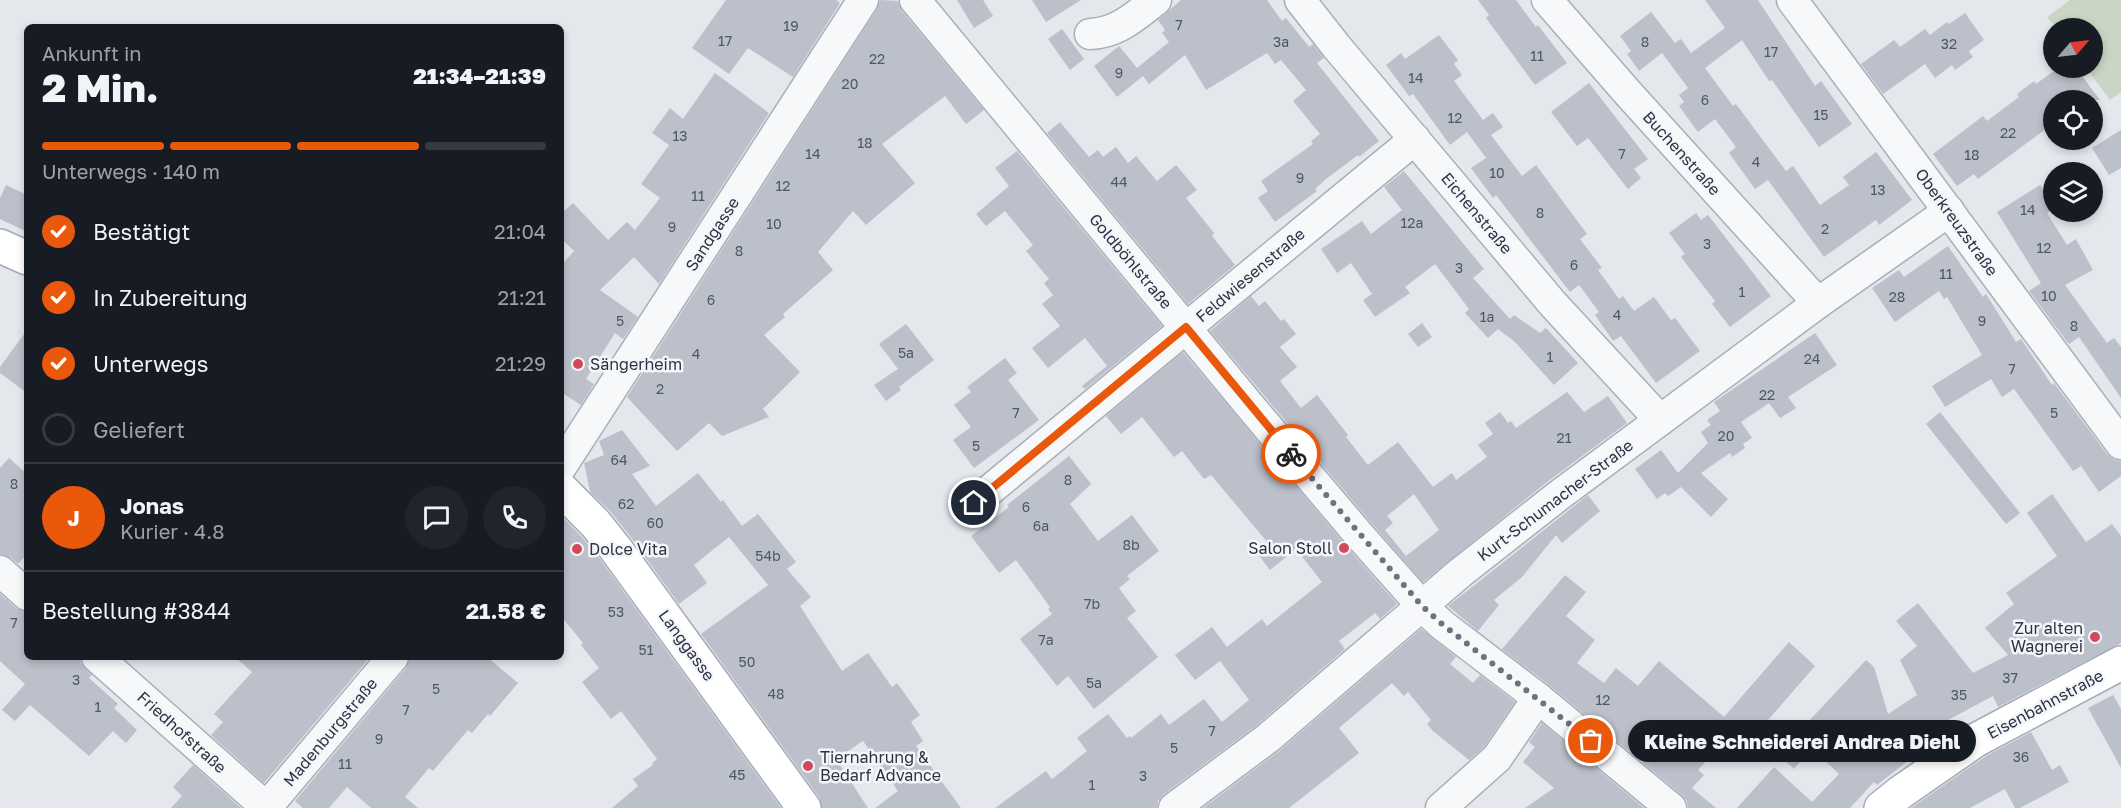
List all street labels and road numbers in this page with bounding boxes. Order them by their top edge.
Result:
street label: Buchenstraße [1639,107,1725,199]
street label: Oberkreuzstraße [1911,164,2003,280]
street label: Eichenstraße [1437,168,1517,258]
street label: Sandgasse [681,193,743,275]
street label: Goldböhlstraße [1085,209,1177,313]
street label: Feldwiesenstraße [1191,224,1309,326]
street label: Kurt-Schumacher-Straße [1473,435,1637,565]
street label: Langgasse [654,605,720,685]
street label: Eisenbahnstraße [1983,665,2107,743]
street label: Madenburgstraße [279,674,381,790]
street label: Friedhofstraße [133,687,231,777]

